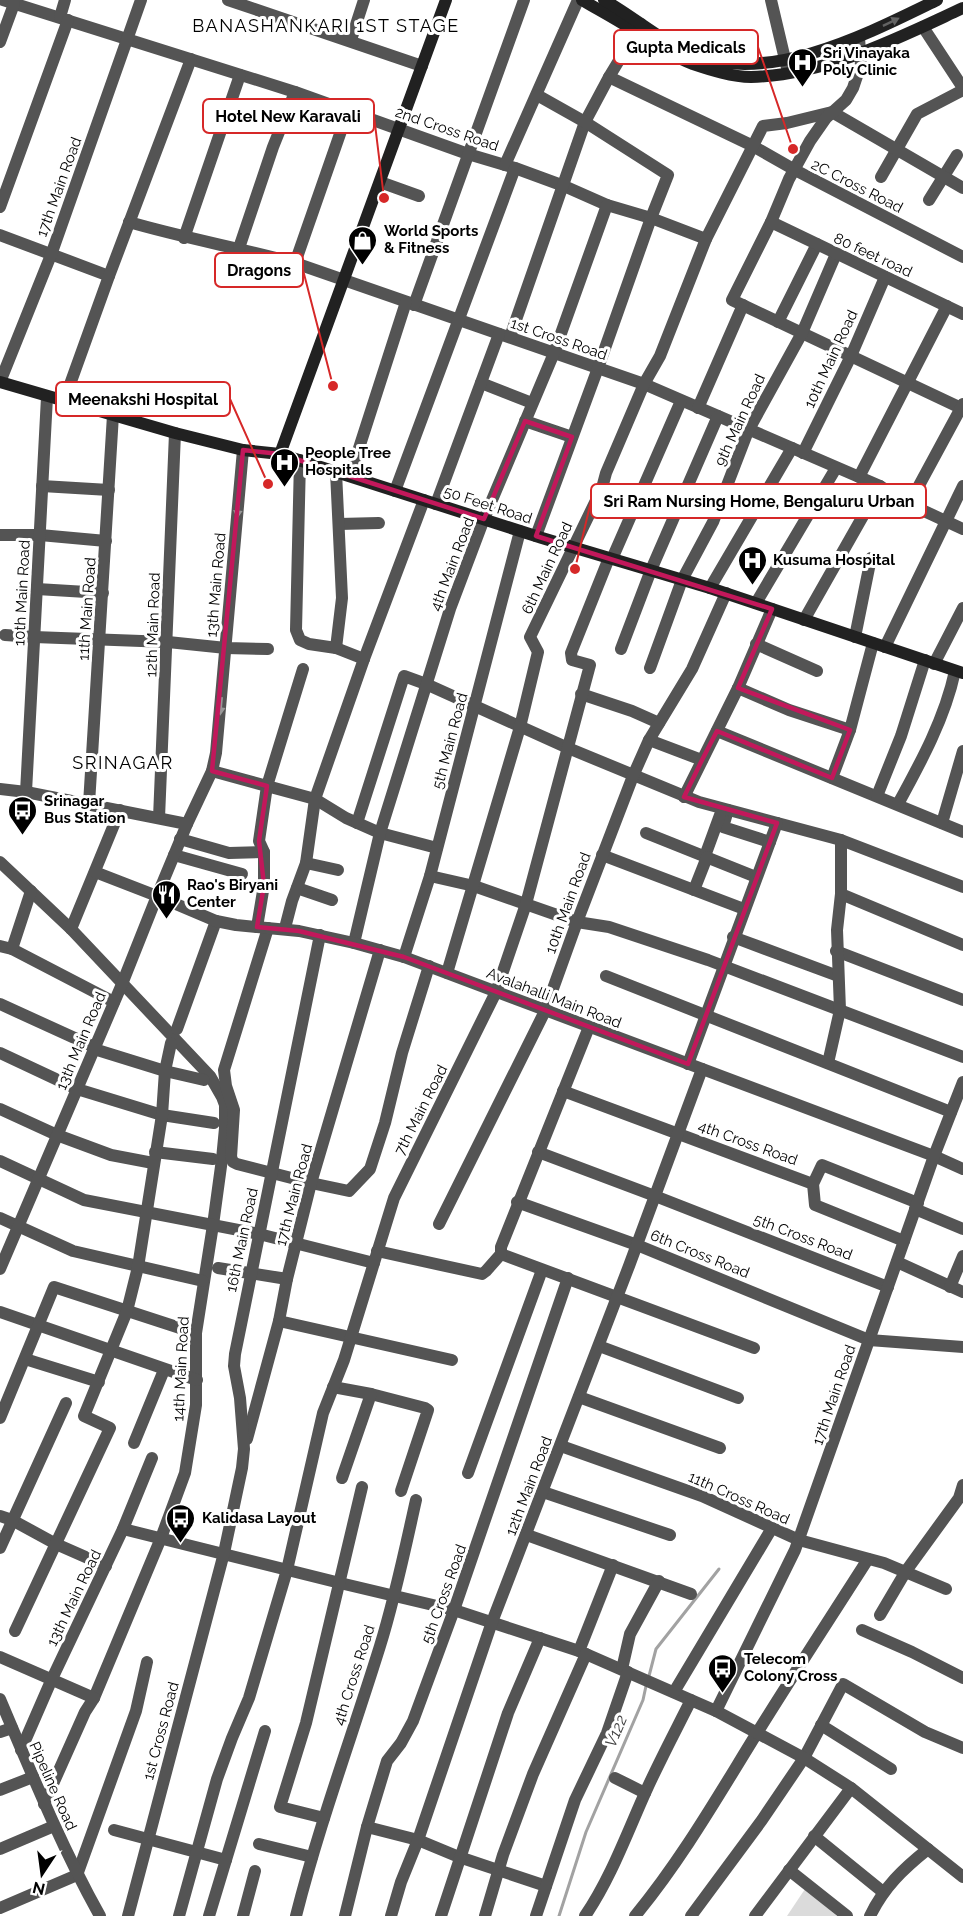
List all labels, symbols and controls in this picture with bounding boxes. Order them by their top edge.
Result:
district label: BANASHANKARI 1ST STAGE [192,15,460,36]
one-way arrow [882,18,899,27]
callout: Gupta Medicals [614,30,758,64]
text: Gupta Medicals [626,38,746,57]
place label: Sri Vinayaka Poly Clinic [823,44,910,79]
hospital icon: Sri Vinayaka Poly Clinic [786,46,818,88]
callout: Hotel New Karavali [203,99,374,133]
street label: 2nd Cross Road [393,103,501,155]
text: Hotel New Karavali [215,107,361,126]
street label: 17th Main Road [33,135,85,239]
street label: 2C Cross Road [808,155,906,217]
place label: World Sports & Fitness [384,222,478,257]
shop icon: World Sports & Fitness [347,224,379,266]
street label: 80 feet road [831,229,915,281]
callout: Dragons [215,253,303,287]
text: Dragons [227,261,291,280]
street label: 10th Main Road [800,307,862,411]
street label: 1st Cross Road [508,314,610,364]
street label: 9th Main Road [711,371,769,469]
callout: Meenakshi Hospital [56,382,230,416]
text: Meenakshi Hospital [68,390,219,409]
place label: People Tree Hospitals [305,444,391,479]
hospital icon: People Tree Hospitals [268,446,300,488]
street label: 50 Feet Road [442,482,534,528]
callout: Sri Ram Nursing Home, Bengaluru Urban [591,484,926,518]
text: Sri Ram Nursing Home, Bengaluru Urban [603,492,915,511]
one-way arrow [233,499,243,518]
street label: 4th Main Road [426,515,478,613]
street label: 6th Main Road [518,519,576,617]
street label: 13th Main Road [202,532,230,638]
street label: 10th Main Road [10,539,34,647]
hospital icon: Kusuma Hospital [736,544,768,586]
place label: Kusuma Hospital [773,551,895,569]
street label: 11th Main Road [74,557,100,661]
street label: 12th Main Road [142,572,164,678]
street label: 5th Main Road [429,691,471,791]
one-way arrow [216,697,226,716]
district label: SRINAGAR [72,752,174,773]
place label: Srinagar Bus Station [44,792,126,827]
bus stop icon: Srinagar Bus Station [7,794,39,836]
street label: 10th Main Road [541,850,595,956]
place label: Rao's Biryani Center [187,876,278,911]
restaurant icon: Rao's Biryani Center [150,878,182,920]
street label: Avalahalli Main Road [484,964,624,1032]
street label: 13th Main Road [52,989,110,1093]
street label: 7th Main Road [391,1062,451,1158]
street label: 4th Cross Road [696,1117,800,1169]
street label: 17th Main Road [272,1142,316,1248]
street label: 16th Main Road [222,1186,262,1294]
street label: 5th Cross Road [751,1210,855,1264]
street label: 6th Cross Road [648,1226,752,1282]
street label: 14th Main Road [169,1316,193,1422]
street label: 17th Main Road [808,1342,860,1448]
street label: 12th Main Road [502,1434,556,1538]
street label: 11th Cross Road [686,1468,792,1528]
bus stop icon: Kalidasa Layout [165,1502,197,1544]
place label: Kalidasa Layout [202,1509,316,1527]
street label: 5th Cross Road [418,1542,470,1646]
street label: 13th Main Road [43,1547,105,1649]
street label: 4th Cross Road [329,1623,379,1727]
place label: Telecom Colony Cross [744,1650,838,1685]
bus stop icon: Telecom Colony Cross [707,1652,739,1694]
street label: 1st Cross Road [139,1680,183,1782]
water label: V122 [601,1712,631,1750]
street label: Pipeline Road [25,1739,81,1833]
north arrow [12,1844,72,1904]
text: N [31,1877,47,1899]

